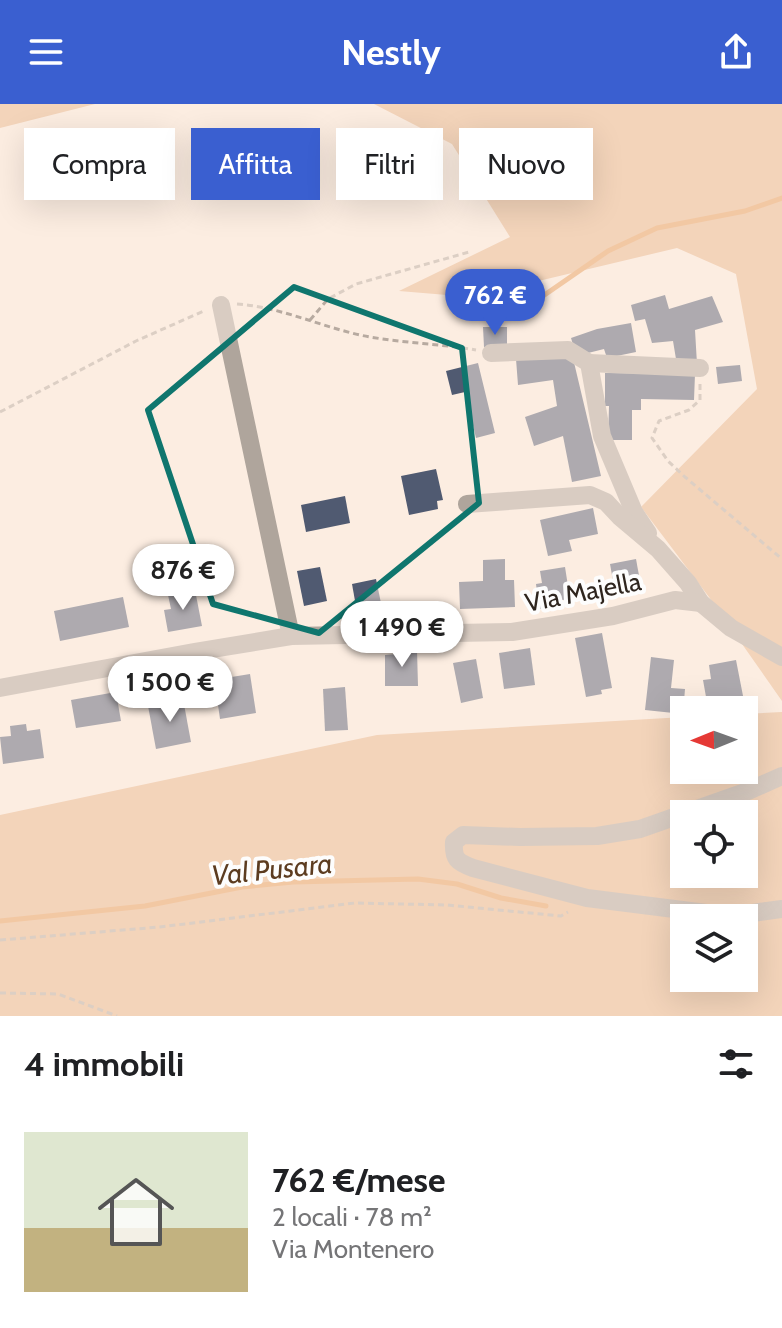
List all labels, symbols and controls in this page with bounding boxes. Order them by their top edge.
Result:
icon: menu [24,30,68,74]
text: Nestly [341,30,441,74]
icon: share [714,30,758,74]
chip: Compra [24,128,175,200]
chip: Affitta [191,128,320,200]
chip: Filtri [336,128,443,200]
chip: Nuovo [459,128,593,200]
pin: 762 € [439,269,551,337]
text: 762 € [463,279,527,311]
pin: 876 € [127,544,239,612]
text: 876 € [150,554,216,586]
street label: Via Majella [522,565,644,619]
pin: 1 490 € [328,601,476,669]
text: 1 490 € [358,611,446,643]
pin: 1 500 € [96,656,244,724]
text: 1 500 € [126,666,214,698]
north arrow [670,696,758,784]
map controls [670,696,758,992]
button: locate [670,800,758,888]
water label: Val Pusara [210,846,334,892]
button: layers [670,904,758,992]
icon: filters [714,1042,758,1086]
text: 4 immobili [24,1043,184,1085]
text: 762 €/mese [272,1159,445,1201]
icon: home [88,1164,184,1260]
text: 2 locali · 78 m² [272,1201,432,1233]
text: Via Montenero [272,1233,434,1265]

